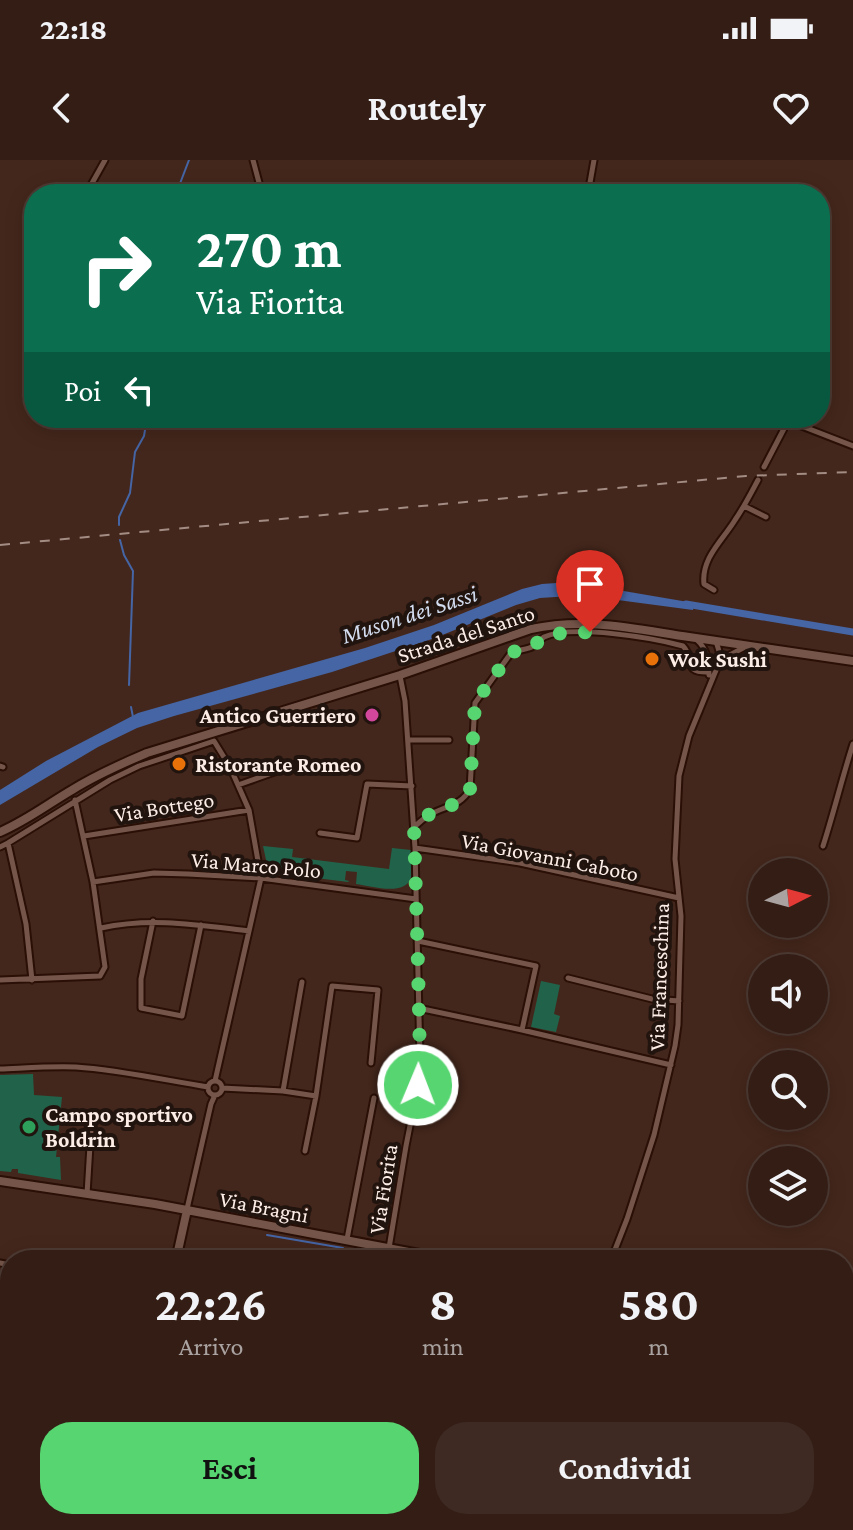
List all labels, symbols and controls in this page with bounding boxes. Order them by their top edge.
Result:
text: 22:18 [40,12,107,45]
icon: back [40,86,84,130]
icon: heart [769,86,813,130]
text: Routely [368,88,485,128]
icon: right [64,216,168,320]
text: 270 m [196,217,342,279]
text: Via Fiorita [196,282,344,322]
icon: left [117,368,161,412]
text: Poi [64,374,101,407]
pin [556,550,624,632]
icon: arrive [568,562,612,606]
water label: Muson dei Sassi [337,579,481,649]
street label: Strada del Santo [394,600,538,668]
place label: Wok Sushi [667,647,768,672]
marker: Wok Sushi [643,650,661,668]
place label: Antico Guerriero [199,703,356,728]
marker: Antico Guerriero [363,706,381,724]
place label: Ristorante Romeo [195,752,362,777]
marker: Ristorante Romeo [170,755,188,773]
street label: Via Bottego [112,787,216,827]
street label: Via Giovanni Caboto [459,828,641,886]
street label: Via Marco Polo [190,847,322,883]
north arrow [748,858,828,938]
map controls [748,858,828,1226]
street label: Via Franceschina [644,902,674,1052]
button: sound [748,954,828,1034]
position arrow [376,1043,460,1127]
button: search [748,1050,828,1130]
place label: Campo sportivo Boldrin [45,1102,193,1152]
marker: Campo sportivo Boldrin [20,1118,38,1136]
street label: Via Fiorita [364,1142,402,1236]
button: layers [748,1146,828,1226]
street label: Via Bragni [217,1186,311,1228]
text: 22:26 [155,1277,267,1330]
text: 8 [429,1277,457,1330]
text: 580 [619,1277,699,1330]
text: Arrivo [179,1332,243,1361]
text: min [422,1332,464,1361]
text: m [648,1332,669,1361]
button: Esci [40,1422,419,1514]
button: Condividi [435,1422,814,1514]

